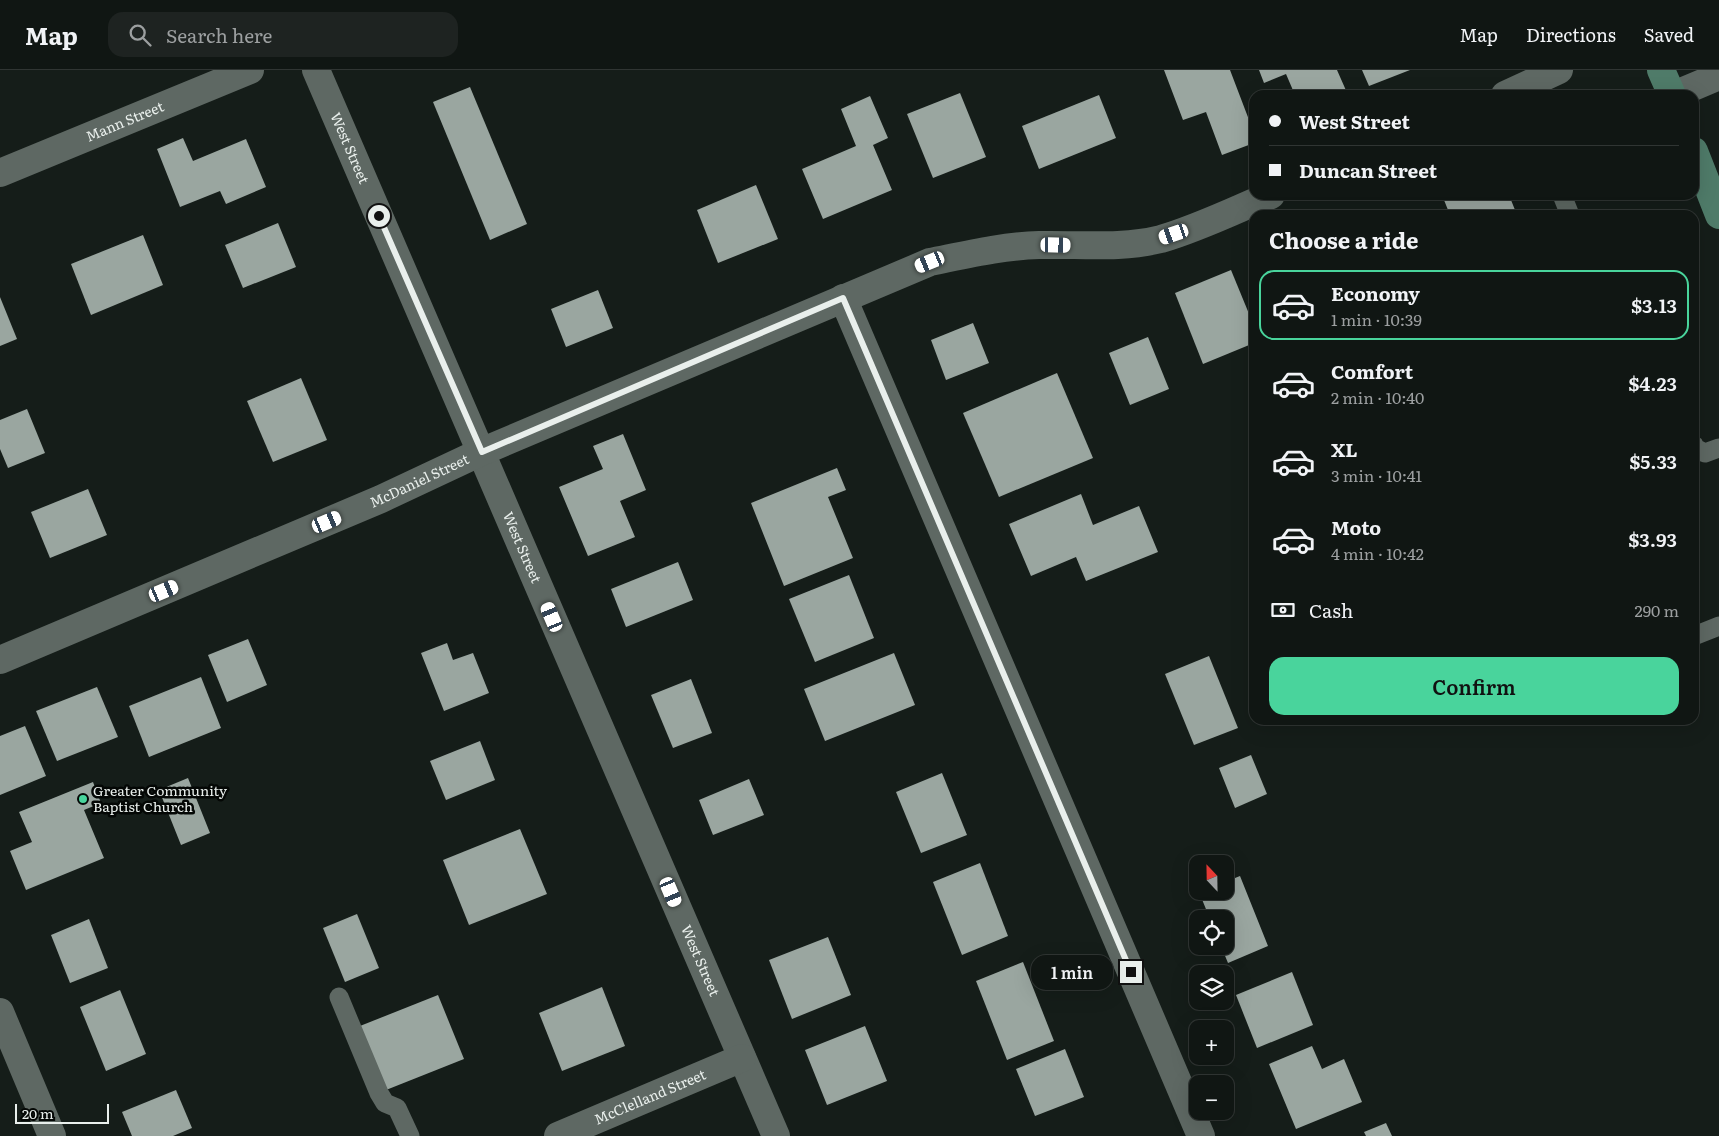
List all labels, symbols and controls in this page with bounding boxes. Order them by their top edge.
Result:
search box [108,12,458,57]
text: Map [25,17,78,52]
icon: search [126,21,154,49]
text: Search here [166,21,272,49]
text: Map [1460,21,1498,48]
text: Directions [1526,21,1616,48]
text: Saved [1644,21,1694,48]
street label: Mann Street [82,96,167,146]
text: West Street [1299,107,1410,135]
street label: West Street [326,109,375,187]
text: Duncan Street [1299,156,1437,184]
route start [368,205,390,227]
car [1157,222,1190,246]
text: Choose a ride [1269,223,1418,256]
car [1040,237,1071,253]
car [913,249,946,275]
text: Economy [1331,279,1420,307]
icon: car [1271,283,1316,328]
text: $3.13 [1631,291,1677,319]
text: 1 min · 10:39 [1331,307,1422,331]
text: Comfort [1331,357,1413,385]
icon: car [1271,361,1316,406]
text: $4.23 [1628,369,1677,397]
text: 2 min · 10:40 [1331,385,1424,409]
text: XL [1331,435,1358,463]
icon: car [1271,439,1316,484]
text: $5.33 [1629,447,1677,475]
street label: McDaniel Street [366,448,472,512]
text: 3 min · 10:41 [1331,463,1422,487]
street label: West Street [499,508,547,586]
car [310,509,343,535]
text: Moto [1331,513,1381,541]
icon: car [1271,517,1316,562]
text: $3.93 [1628,525,1677,553]
text: 4 min · 10:42 [1331,541,1424,565]
car [147,578,180,604]
icon: cash [1269,596,1297,624]
text: Cash [1309,596,1353,624]
text: 290 m [1635,598,1679,622]
car [539,600,564,634]
button: Confirm [1269,657,1679,715]
place label: Greater Community Baptist Church [93,780,228,816]
marker: Greater Community Baptist Church [77,793,89,805]
north arrow [1189,855,1234,900]
map controls [1189,855,1234,1120]
car [658,875,683,909]
button: locate [1189,910,1234,955]
street label: West Street [677,921,726,999]
callout: 1 min [1031,954,1114,990]
text: 1 min [1051,960,1093,984]
route end [1120,961,1142,983]
button: layers [1189,965,1234,1010]
button: + [1189,1020,1234,1065]
street label: McClelland Street [591,1063,709,1129]
button: − [1189,1075,1234,1120]
scale bar [15,1101,109,1124]
text: 20 m [22,1103,54,1123]

